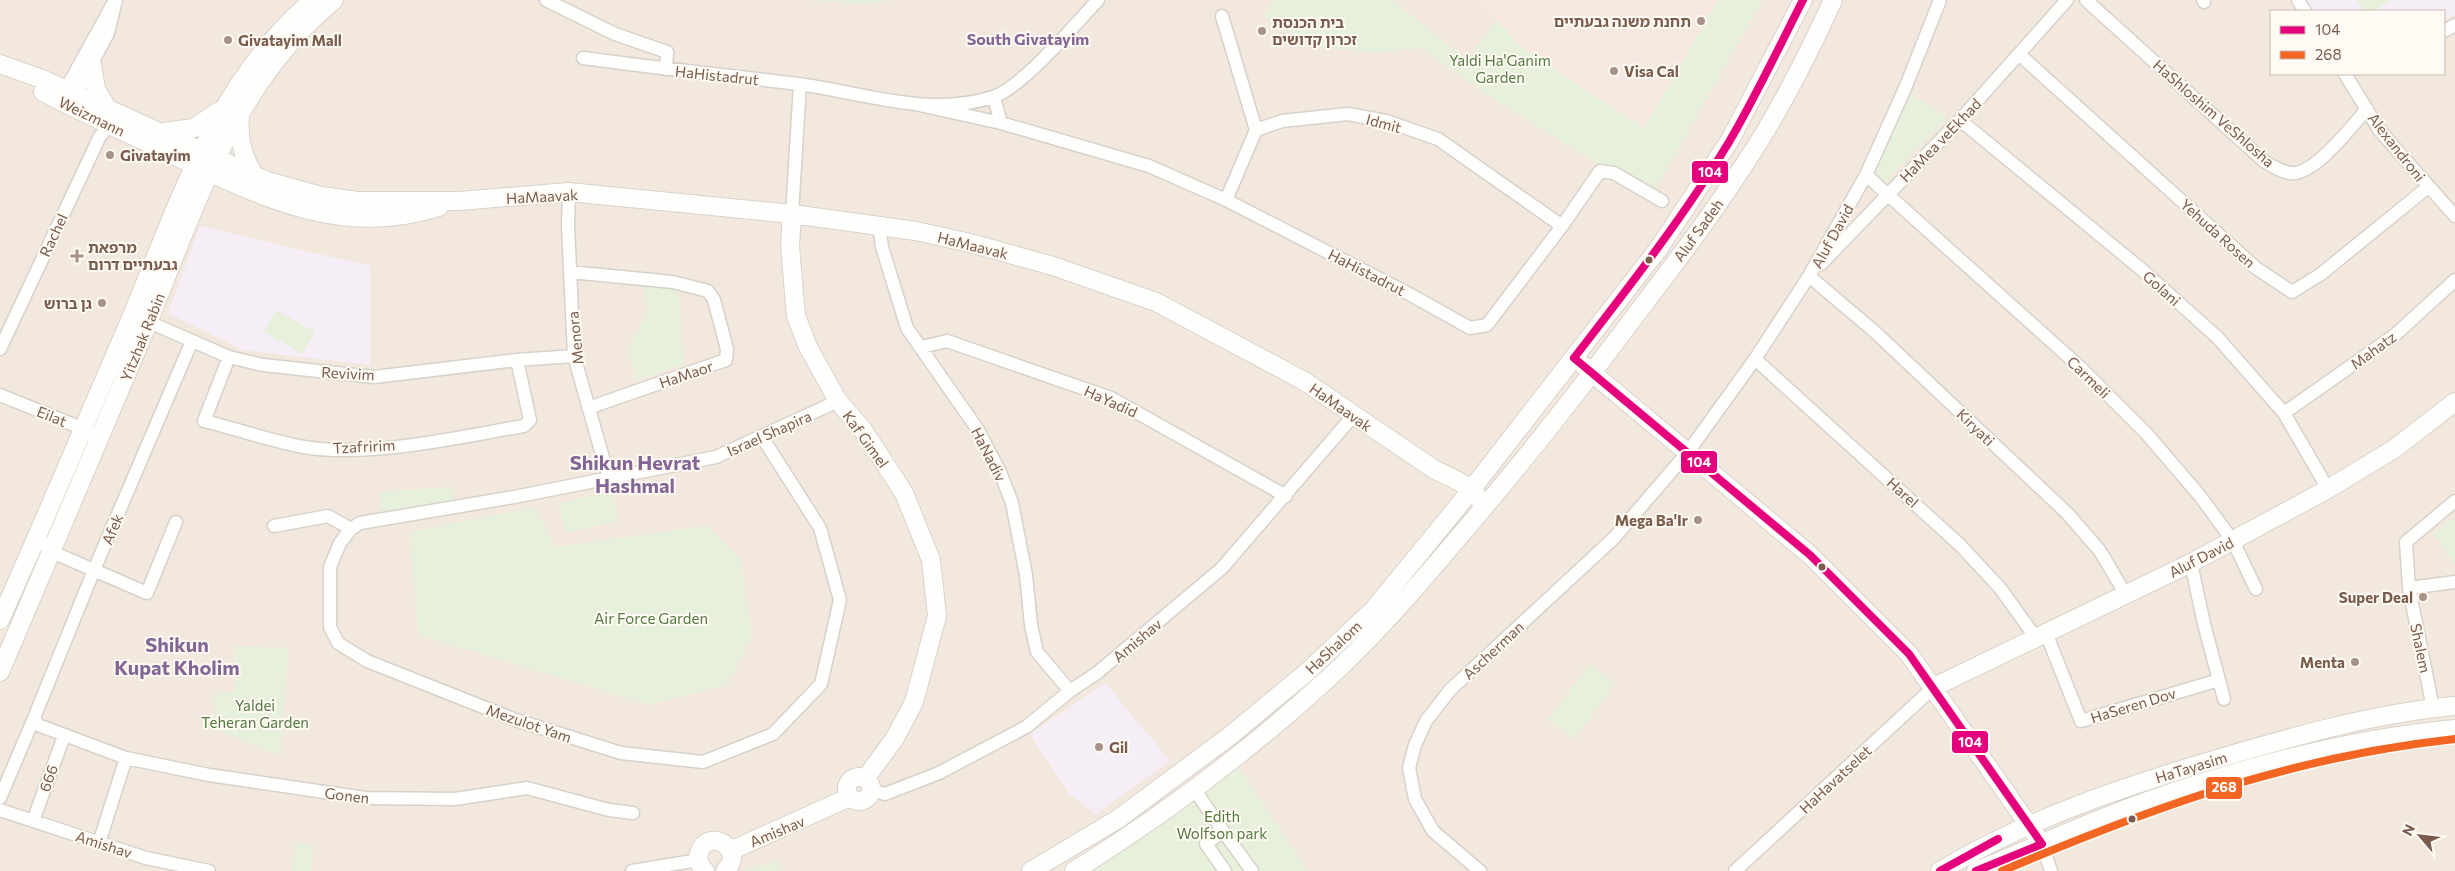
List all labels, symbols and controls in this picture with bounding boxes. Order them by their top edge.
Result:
legend [2270,10,2445,75]
place label: תחנת משנה גבעתיים [1554,12,1691,30]
place label: בית הכנסת זכרון קדושים [1272,13,1358,48]
marker: תחנת משנה גבעתיים [1695,15,1707,27]
text: 104 [2315,20,2340,38]
marker: בית הכנסת זכרון קדושים [1256,25,1268,37]
district label: South Givatayim [967,29,1089,48]
place label: Givatayim Mall [238,31,342,49]
marker: Givatayim Mall [222,34,234,46]
text: 268 [2315,45,2342,63]
park label: Yaldi Ha'Ganim Garden [1449,51,1551,86]
street label: HaShloshim VeShlosha [2150,55,2278,171]
street label: HaHistadrut [674,62,760,88]
place label: Visa Cal [1624,62,1679,80]
marker: Visa Cal [1608,65,1620,77]
street label: Weizmann [56,92,128,140]
street label: HaMea veEkhad [1895,94,1985,186]
street label: Alexandroni [2365,109,2429,185]
street label: Idmit [1364,110,1404,136]
place label: Givatayim [120,146,191,164]
marker: Givatayim [104,149,116,161]
line badge: 104 [1691,160,1729,184]
text: 104 [1698,163,1723,180]
street label: HaMaavak [505,185,579,207]
street label: Aluf Sadeh [1669,195,1727,265]
street label: Yehuda Rosen [2177,195,2259,271]
street label: Aluf David [1807,201,1857,271]
street label: Rachel [35,211,71,259]
street label: HaMaavak [936,228,1010,262]
place label: מרפאת גבעתיים דרום [88,238,178,273]
street label: HaHistadrut [1325,245,1409,299]
marker: מרפאת גבעתיים דרום [70,249,84,263]
unlabelled marker [1644,255,1654,265]
street label: Golani [2140,267,2184,309]
street label: Yitzhak Rabin [116,290,168,384]
place label: גן ברוש [44,294,92,312]
marker: גן ברוש [96,297,108,309]
street label: Menora [563,310,587,366]
street label: Mahatz [2347,327,2399,373]
street label: Carmeli [2064,352,2114,402]
street label: HaMaor [657,356,715,392]
street label: Revivim [321,363,375,383]
street label: HaMaavak [1306,379,1376,435]
street label: HaYadid [1082,381,1140,421]
street label: Eilat [34,402,70,430]
street label: Kiryati [1953,405,1999,449]
street label: Israel Shapira [724,406,814,460]
street label: Kaf Gimel [839,407,893,471]
street label: HaNadiv [968,424,1010,484]
street label: Tzafririm [332,435,396,457]
district label: Shikun Hevrat Hashmal [570,450,700,497]
line badge: 104 [1680,450,1718,474]
text: 104 [1687,453,1712,470]
street label: Harel [1883,473,1923,511]
street label: Afek [98,511,126,547]
place label: Mega Ba'Ir [1615,511,1688,529]
marker: Mega Ba'Ir [1692,514,1704,526]
street label: Aluf David [2166,533,2236,581]
unlabelled marker [1817,562,1827,572]
place label: Super Deal [2339,588,2413,606]
marker: Super Deal [2417,591,2429,603]
park label: Air Force Garden [594,609,708,627]
street label: Amishav [1109,614,1165,666]
street label: HaShalom [1301,616,1365,678]
street label: Ascherman [1459,617,1527,683]
street label: Shalem [2407,622,2435,674]
district label: Shikun Kupat Kholim [114,632,240,679]
place label: Menta [2300,653,2345,671]
marker: Menta [2349,656,2361,668]
street label: HaSeren Dov [2088,683,2178,727]
park label: Yaldei Teheran Garden [201,696,309,731]
street label: Mezulot Yam [484,700,574,746]
line badge: 104 [1951,730,1989,754]
text: 104 [1958,733,1983,750]
place label: Gil [1109,738,1128,756]
marker: Gil [1093,741,1105,753]
street label: HaHavatselet [1795,741,1875,817]
street label: HaTayasim [2153,748,2229,786]
street label: 666 [35,762,61,794]
line badge: 268 [2205,776,2243,800]
text: 268 [2211,778,2237,795]
street label: Gonen [324,783,370,807]
park label: Edith Wolfson park [1177,807,1267,842]
street label: Amishav [747,811,808,851]
north arrow [2395,811,2445,861]
unlabelled marker [2127,814,2137,824]
text: N [2398,821,2418,838]
street label: Amishav [74,826,135,862]

